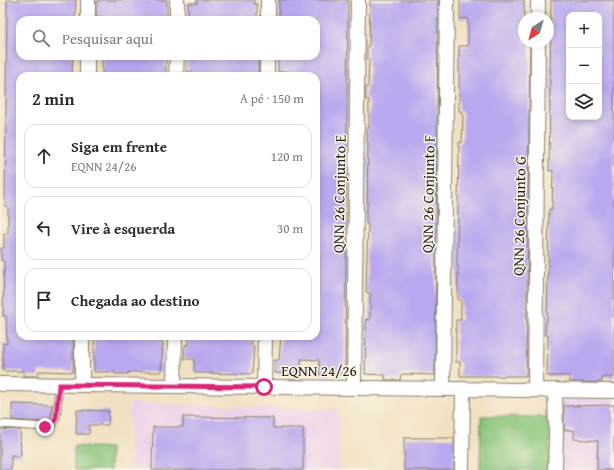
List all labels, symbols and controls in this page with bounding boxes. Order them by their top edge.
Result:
north arrow [518,12,554,48]
map controls [566,12,602,120]
button: + [566,12,602,48]
search box [16,16,320,60]
icon: search [30,27,52,49]
text: Pesquisar aqui [62,28,153,49]
button: − [566,48,602,84]
button: layers [566,84,602,120]
text: 2 min [32,86,74,111]
text: A pé · 150 m [240,89,304,108]
street label: QNN 26 Conjunto E [327,134,351,253]
street label: QNN 26 Conjunto F [416,135,440,253]
text: Siga em frente [71,136,167,157]
icon: ahead [33,145,55,167]
text: 120 m [271,147,303,166]
street label: QNN 26 Conjunto G [507,156,531,276]
text: EQNN 24/26 [71,157,137,176]
icon: left [33,217,55,239]
text: Vire à esquerda [71,218,175,239]
text: 30 m [277,219,303,238]
icon: arrive [33,289,55,311]
text: Chegada ao destino [71,290,199,311]
street label: EQNN 24/26 [281,360,357,381]
route start [255,378,273,396]
route end [36,418,54,436]

